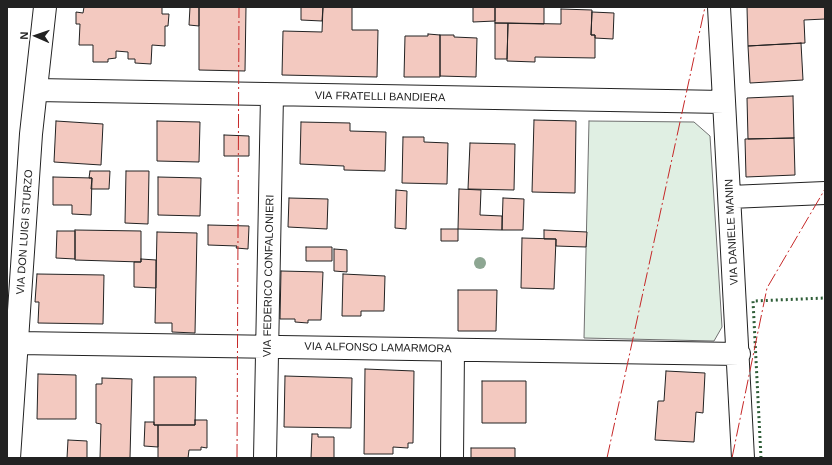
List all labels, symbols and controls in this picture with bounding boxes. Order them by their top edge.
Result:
north arrow [16,16,56,56]
text: N [18,31,30,40]
street label: VIA FRATELLI BANDIERA [315,89,445,105]
street label: VIA DON LUIGI STURZO [14,169,36,295]
street label: VIA DANIELE MANIN [723,179,741,285]
street label: VIA FEDERICO CONFALONIERI [261,195,277,357]
street label: VIA ALFONSO LAMARMORA [304,340,452,356]

